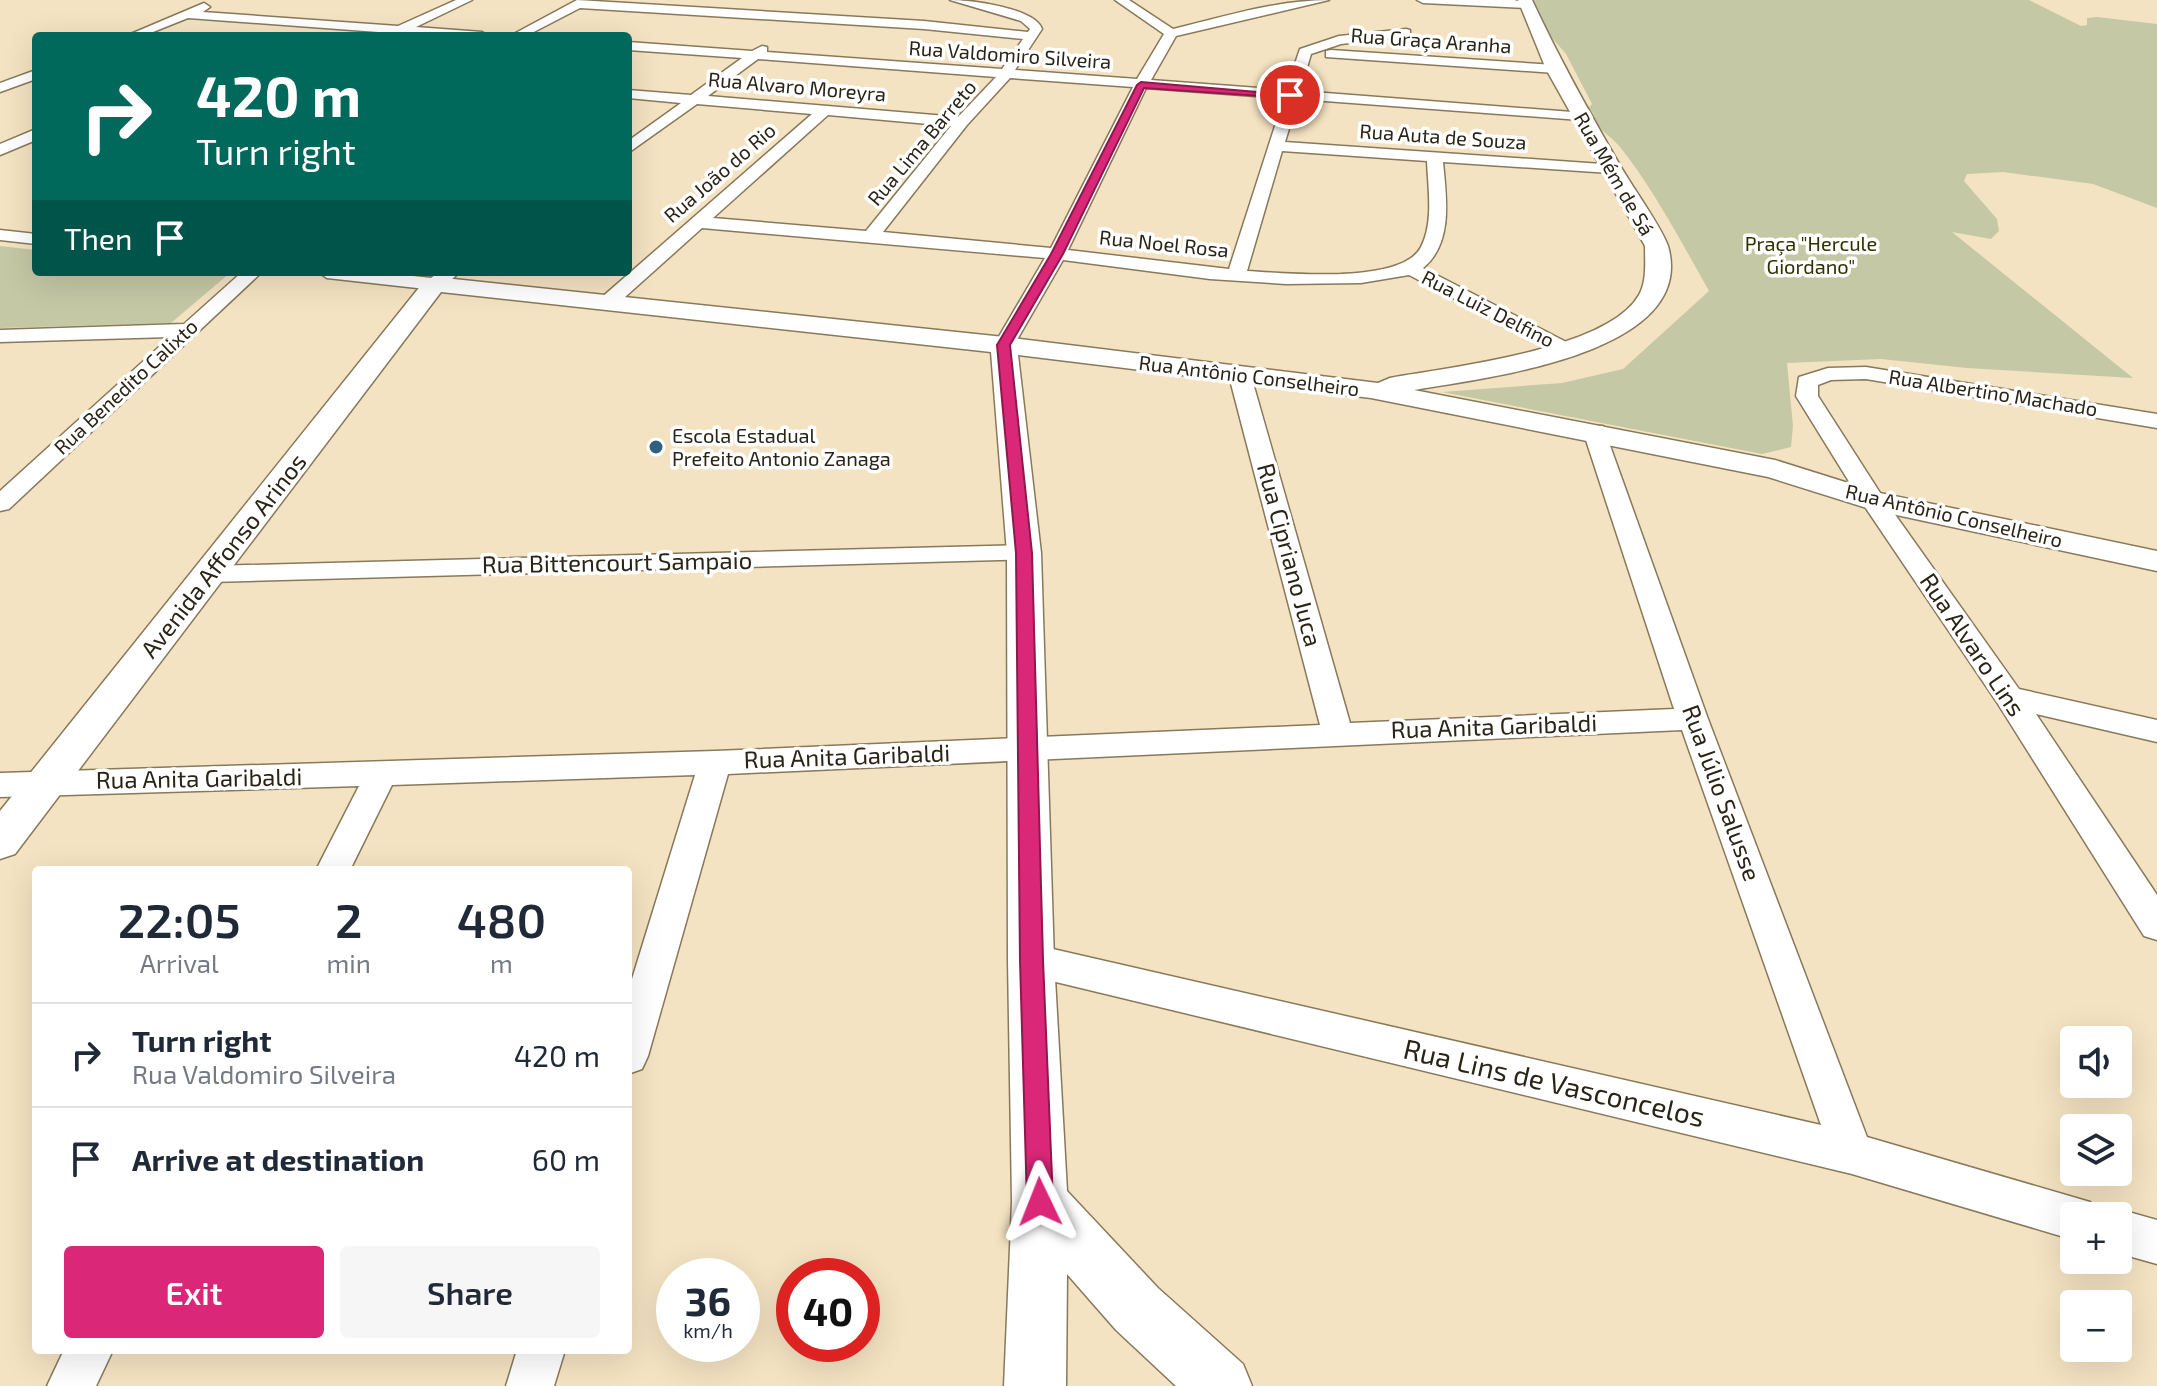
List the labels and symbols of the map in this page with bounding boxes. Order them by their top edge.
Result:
street label: Rua Graça Aranha [1350,22,1512,59]
street label: Rua Valdomiro Silveira [908,35,1112,73]
pin [1256,61,1324,129]
street label: Rua Alvaro Moreyra [707,66,887,106]
street label: Rua Lima Barreto [862,75,981,210]
street label: Rua Mém de Sá [1570,108,1660,239]
street label: Rua João do Rio [659,117,780,227]
street label: Rua Auta de Souza [1359,118,1527,154]
street label: Rua Noel Rosa [1098,224,1230,262]
park label: Praça "Hercule Giordano" [1745,231,1877,278]
street label: Rua Luiz Delfino [1418,264,1559,352]
street label: Rua Benedito Calixto [49,314,202,459]
street label: Rua Antônio Conselheiro [1138,350,1361,400]
street label: Rua Albertino Machado [1887,364,2099,420]
place label: Escola Estadual Prefeito Antonio Zanaga [672,423,891,470]
marker: Escola Estadual Prefeito Antonio Zanaga [647,438,665,456]
street label: Avenida Affonso Arinos [134,447,312,663]
street label: Rua Cipriano Juca [1252,460,1329,649]
street label: Rua Antônio Conselheiro [1843,478,2065,552]
street label: Rua Bittencourt Sampaio [482,545,752,578]
street label: Rua Alvaro Lins [1915,567,2032,721]
street label: Rua Júlio Salusse [1677,701,1768,884]
street label: Rua Anita Garibaldi [1390,707,1598,744]
street label: Rua Anita Garibaldi [743,737,951,774]
street label: Rua Anita Garibaldi [95,761,302,794]
street label: Rua Lins de Vasconcelos [1400,1031,1708,1133]
position arrow [998,1160,1082,1244]
speed limit sign: 40 [776,1258,880,1362]

